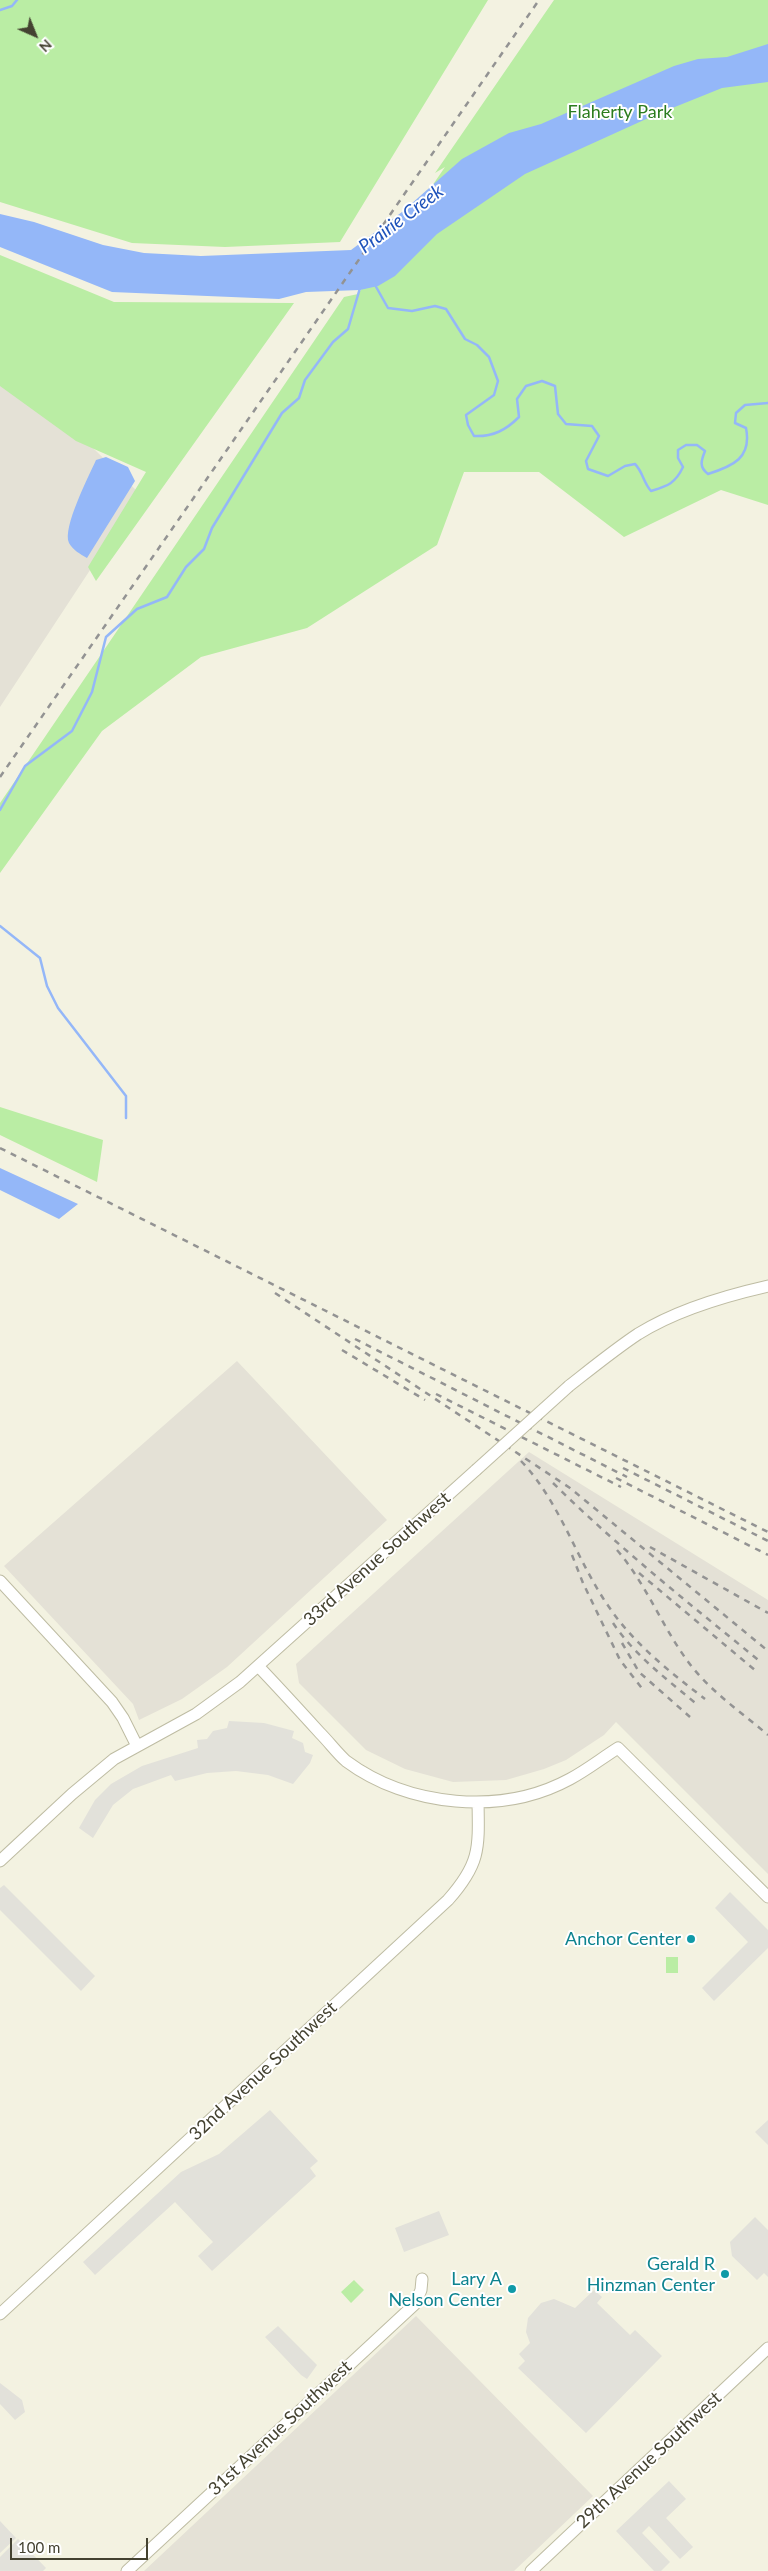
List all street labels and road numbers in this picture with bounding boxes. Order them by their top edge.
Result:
street label: 33rd Avenue Southwest [299,1487,455,1631]
street label: 32nd Avenue Southwest [185,1997,341,2145]
street label: 31st Avenue Southwest [204,2356,356,2500]
street label: 29th Avenue Southwest [572,2387,726,2533]

